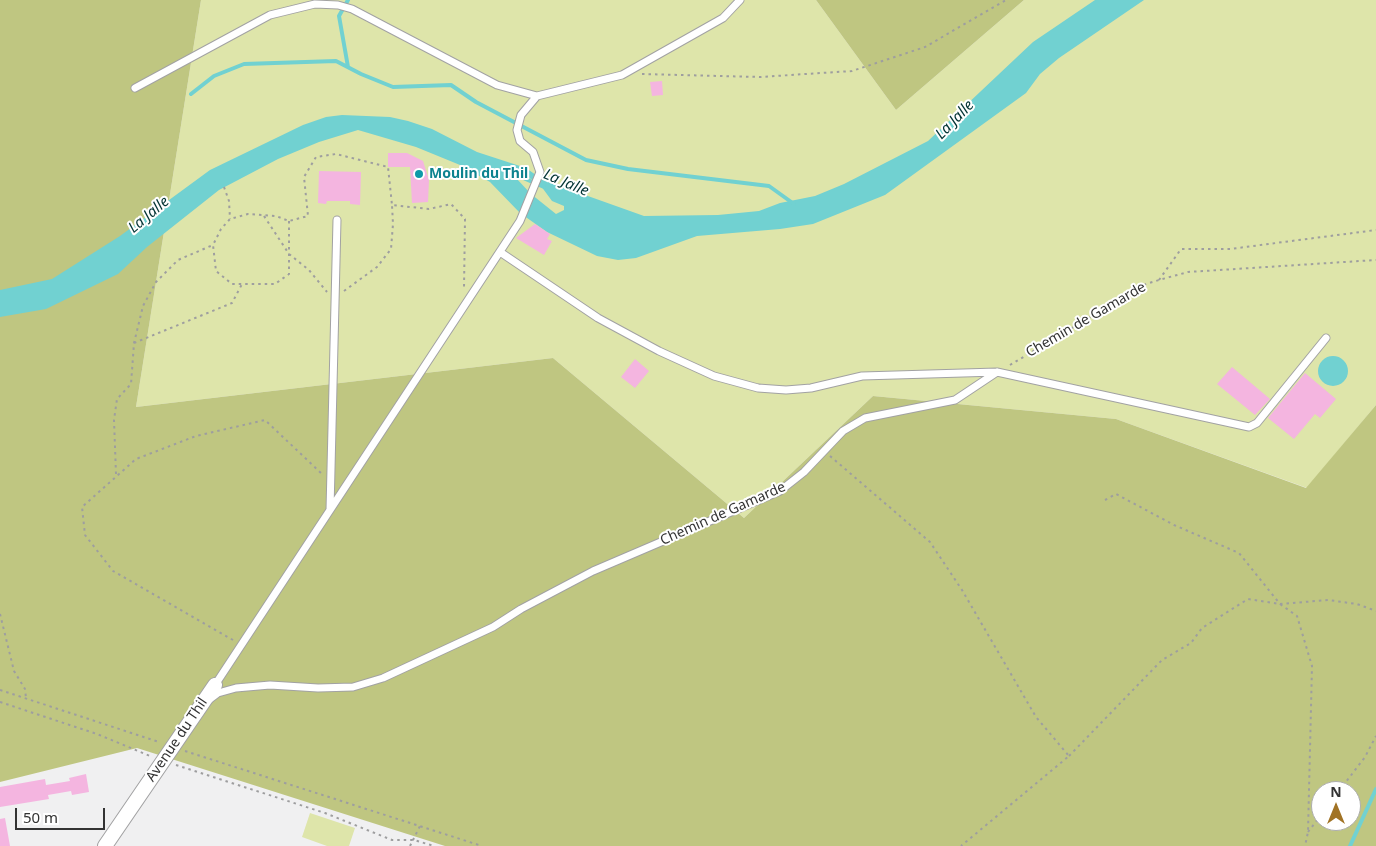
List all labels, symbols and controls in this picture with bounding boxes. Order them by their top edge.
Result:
water label: La Jalle [932,97,978,143]
water label: La Jalle [541,165,591,201]
place label: Moulin du Thil [429,166,528,182]
marker: Moulin du Thil [413,168,425,180]
water label: La Jalle [125,193,173,237]
street label: Chemin de Gamarde [1023,279,1149,361]
street label: Chemin de Gamarde [658,479,788,549]
street label: Avenue du Thil [143,695,211,785]
north arrow [1311,781,1361,831]
text: N [1330,782,1342,801]
scale bar [18,798,108,830]
text: 50 m [23,807,58,827]

